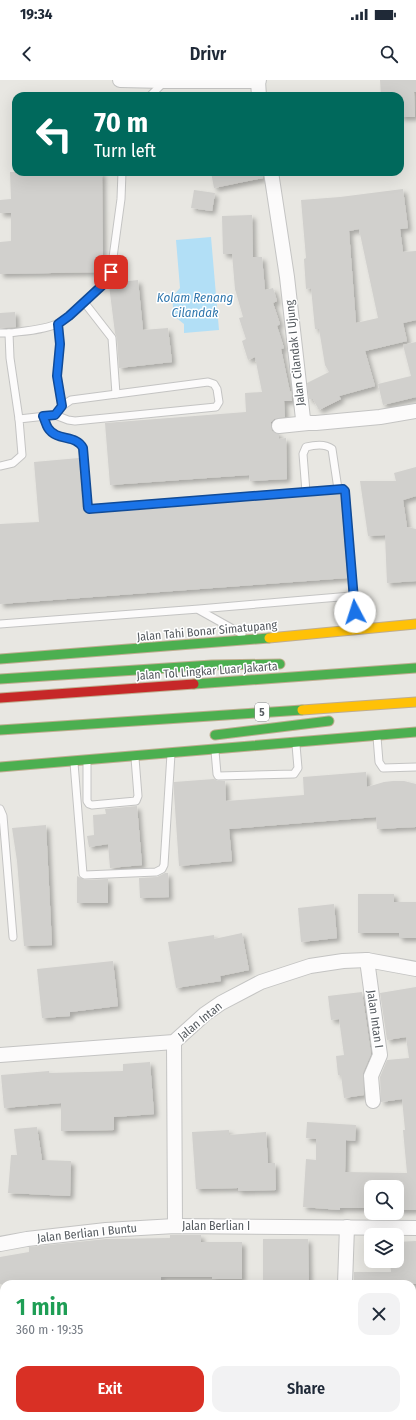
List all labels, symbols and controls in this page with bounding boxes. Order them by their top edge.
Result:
text: 19:34 [20,5,53,23]
icon: back [16,43,38,65]
text: Drivr [190,43,226,65]
icon: search [378,43,400,65]
text: 70 m [94,106,148,139]
icon: left [28,108,80,160]
text: Turn left [94,140,156,162]
pin [94,255,128,289]
icon: arrive [100,261,122,283]
water label: Kolam Renang Cilandak [157,290,234,320]
street label: Jalan Cilandak I Ujung [282,299,308,407]
position arrow [334,591,376,633]
street label: Jalan Tahi Bonar Simatupang [136,618,278,644]
street label: Jalan Tol Lingkar Luar Jakarta [136,659,278,683]
road number: 5 [255,703,269,721]
street label: Jalan Intan I [364,989,386,1049]
street label: Jalan Intan [175,999,225,1043]
map controls [364,1180,404,1268]
button: search [364,1180,404,1220]
street label: Jalan Berlian I [182,1219,250,1233]
street label: Jalan Berlian I Buntu [36,1221,138,1245]
button: layers [364,1228,404,1268]
text: 1 min [16,1293,68,1321]
button: close [358,1293,400,1335]
text: 360 m · 19:35 [16,1322,83,1337]
button: Exit [16,1366,204,1412]
button: Share [212,1366,400,1412]

